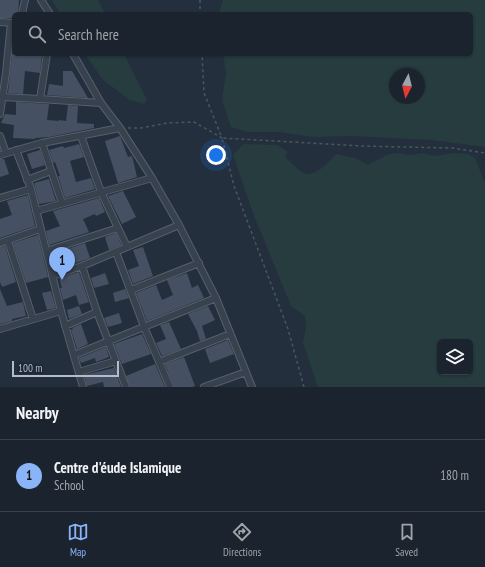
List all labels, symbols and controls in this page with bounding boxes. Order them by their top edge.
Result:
search box [12,12,473,56]
icon: search [26,23,48,45]
text: Search here [58,25,119,44]
north arrow [389,68,425,104]
your location [206,145,226,165]
pin: 1 [49,247,75,280]
map controls [437,339,473,375]
button: layers [437,339,473,375]
scale bar [12,359,119,378]
text: 100 m [18,361,42,375]
text: Nearby [16,402,59,424]
text: Centre d'éude Islamique [54,458,181,477]
text: 1 [26,467,32,484]
text: 180 m [440,467,469,484]
text: School [54,477,84,494]
tab: Map [67,521,89,559]
tab: Directions [223,521,261,559]
tab: Saved [395,521,418,559]

